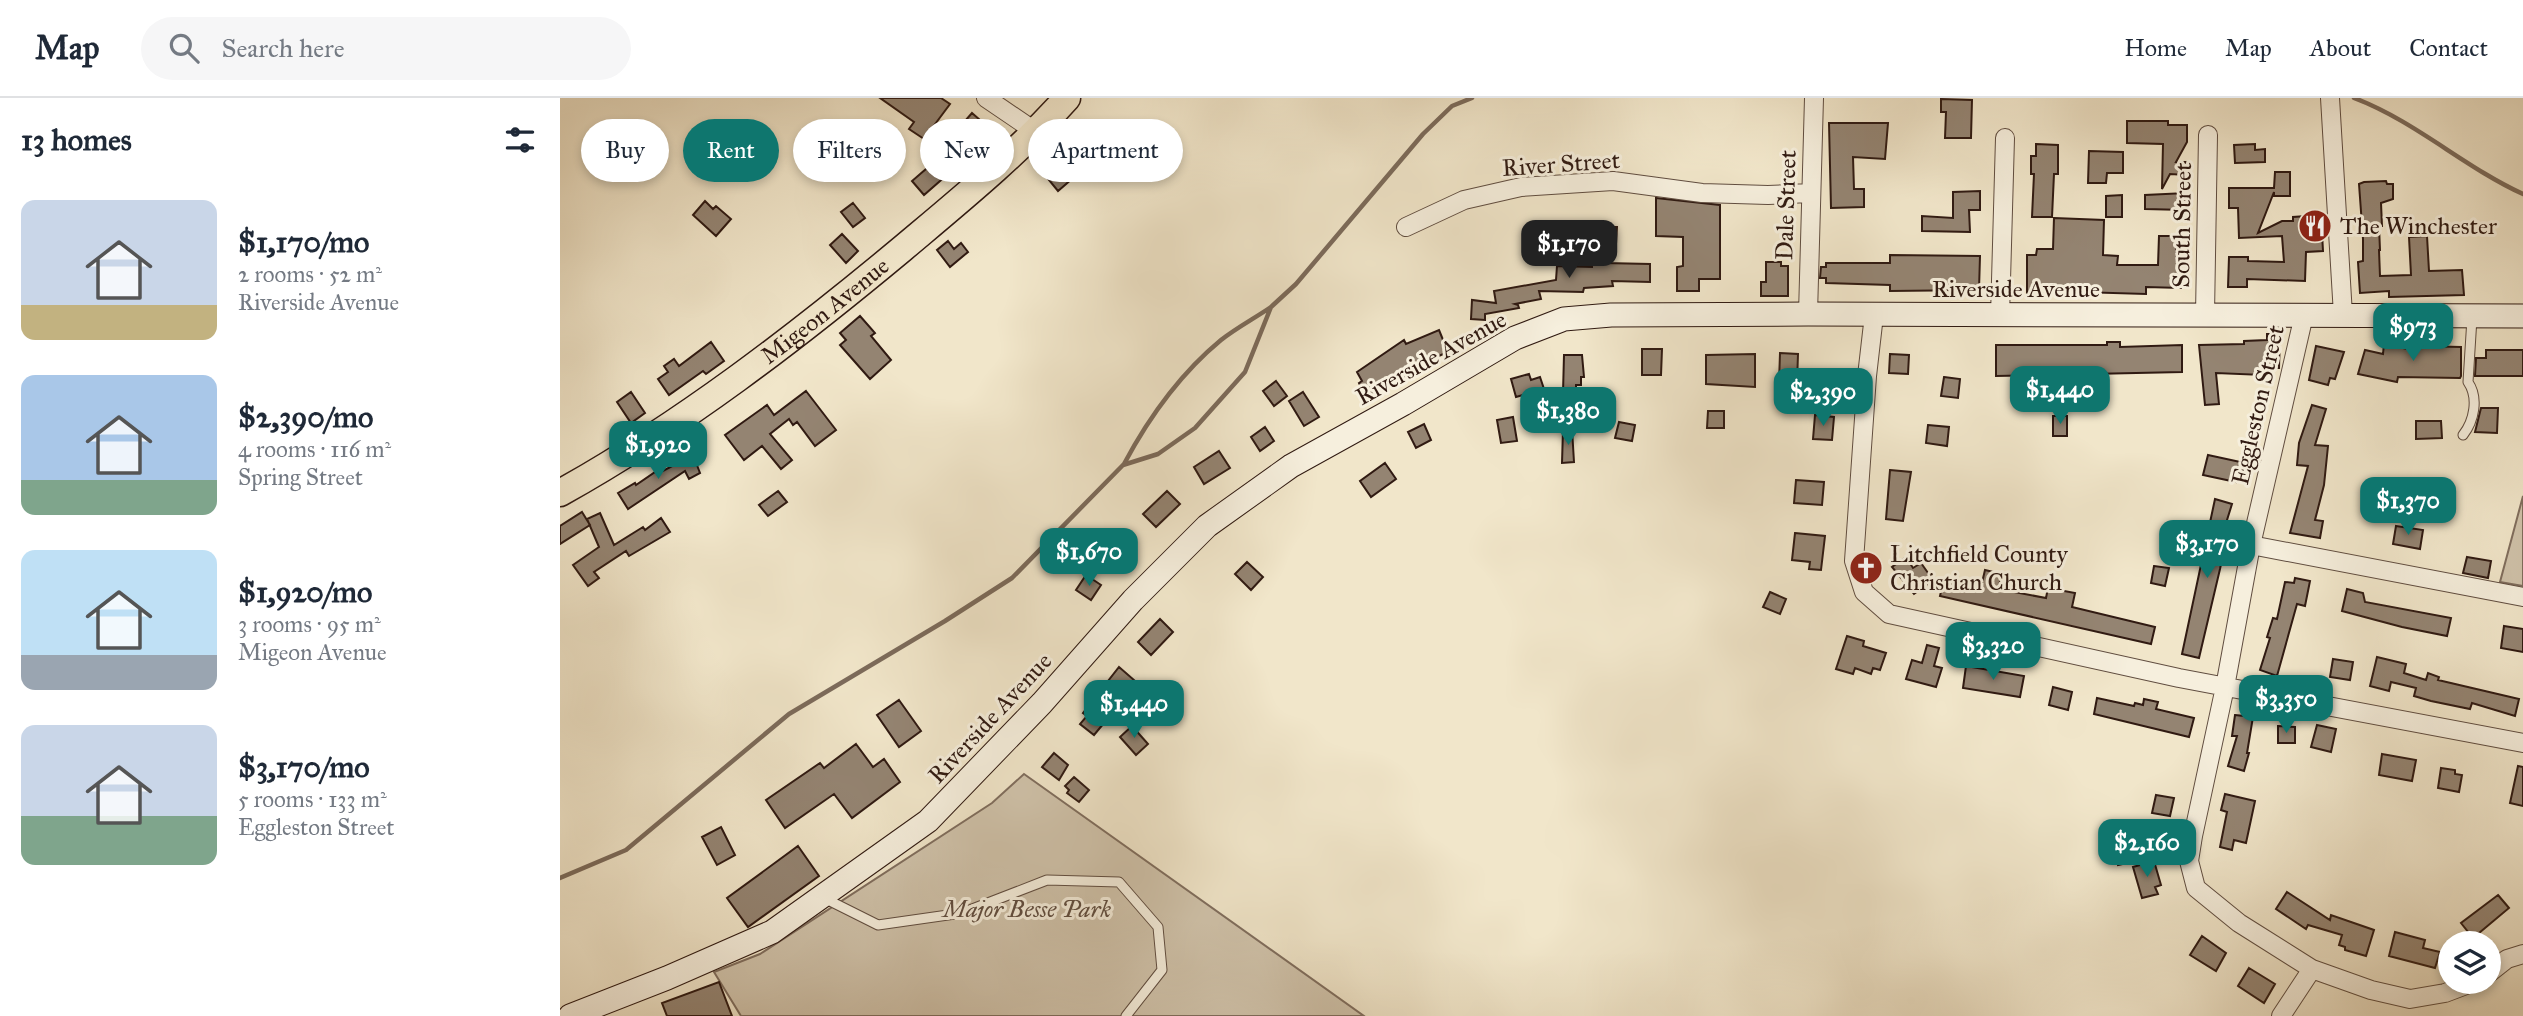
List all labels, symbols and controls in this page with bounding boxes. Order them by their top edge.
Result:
search box [141,17,631,80]
text: Map [35,28,99,68]
icon: search [165,29,203,67]
text: Search here [221,32,345,64]
text: Home [2124,33,2187,63]
text: Map [2225,33,2272,63]
text: About [2310,33,2371,63]
text: Contact [2409,33,2488,63]
chip: Buy [581,119,669,182]
chip: Rent [683,119,779,182]
chip: Filters [793,119,906,182]
chip: New [920,119,1014,182]
chip: Apartment [1028,119,1183,182]
icon: filters [501,121,539,159]
text: 13 homes [21,122,132,158]
street label: River Street [1501,145,1622,183]
street label: Dale Street [1769,149,1803,261]
street label: South Street [2166,161,2198,288]
restaurant icon: The Winchester [2296,207,2334,245]
place label: The Winchester [2340,211,2497,241]
pin: $1,170 [1512,220,1626,280]
text: $1,170/mo [238,224,369,260]
icon: home [77,228,161,312]
text: $1,170 [1537,229,1601,257]
street label: Migeon Avenue [755,251,895,371]
text: 2 rooms · 52 m² [238,260,382,288]
street label: Riverside Avenue [1932,274,2100,304]
text: Riverside Avenue [238,288,399,316]
pin: $973 [2372,303,2454,363]
street label: Riverside Avenue [1350,304,1512,412]
text: $973 [2389,312,2437,340]
street label: Eggleston Street [2225,322,2291,488]
pin: $1,440 [2003,366,2117,426]
pin: $2,390 [1766,368,1880,428]
text: $1,440 [2026,375,2094,403]
text: $2,390 [1790,377,1856,405]
pin: $1,380 [1511,388,1625,447]
text: $1,380 [1536,396,1600,424]
text: $2,390/mo [238,399,373,435]
icon: home [77,403,161,487]
pin: $1,920 [601,422,715,481]
text: $1,920 [625,430,691,458]
text: 4 rooms · 116 m² [238,435,391,463]
text: Spring Street [238,463,363,491]
pin: $1,370 [2351,478,2465,537]
text: $1,370 [2376,486,2440,514]
pin: $3,170 [2150,520,2264,580]
pin: $1,670 [1032,528,1146,588]
text: $3,170 [2175,529,2239,557]
text: $1,670 [1056,537,1122,565]
place label: Litchfield County Christian Church [1890,539,2069,597]
church icon: Litchfield County Christian Church [1847,549,1885,587]
text: $1,920/mo [238,574,372,610]
icon: home [77,578,161,662]
text: 3 rooms · 95 m² [238,610,381,638]
pin: $3,320 [1936,622,2050,682]
text: $3,320 [1962,631,2024,659]
text: Migeon Avenue [238,638,387,666]
street label: Riverside Avenue [922,646,1058,790]
pin: $3,350 [2229,676,2343,735]
pin: $1,440 [1077,680,1191,740]
text: $3,350 [2255,684,2317,712]
text: $1,440 [1100,689,1168,717]
text: $3,170/mo [238,749,370,785]
icon: home [77,753,161,837]
text: 5 rooms · 133 m² [238,785,387,813]
text: Eggleston Street [238,813,395,841]
pin: $2,160 [2090,820,2204,879]
text: $2,160 [2114,828,2180,856]
park label: Major Besse Park [941,894,1112,924]
map controls [2438,931,2501,994]
button: layers [2438,931,2501,994]

